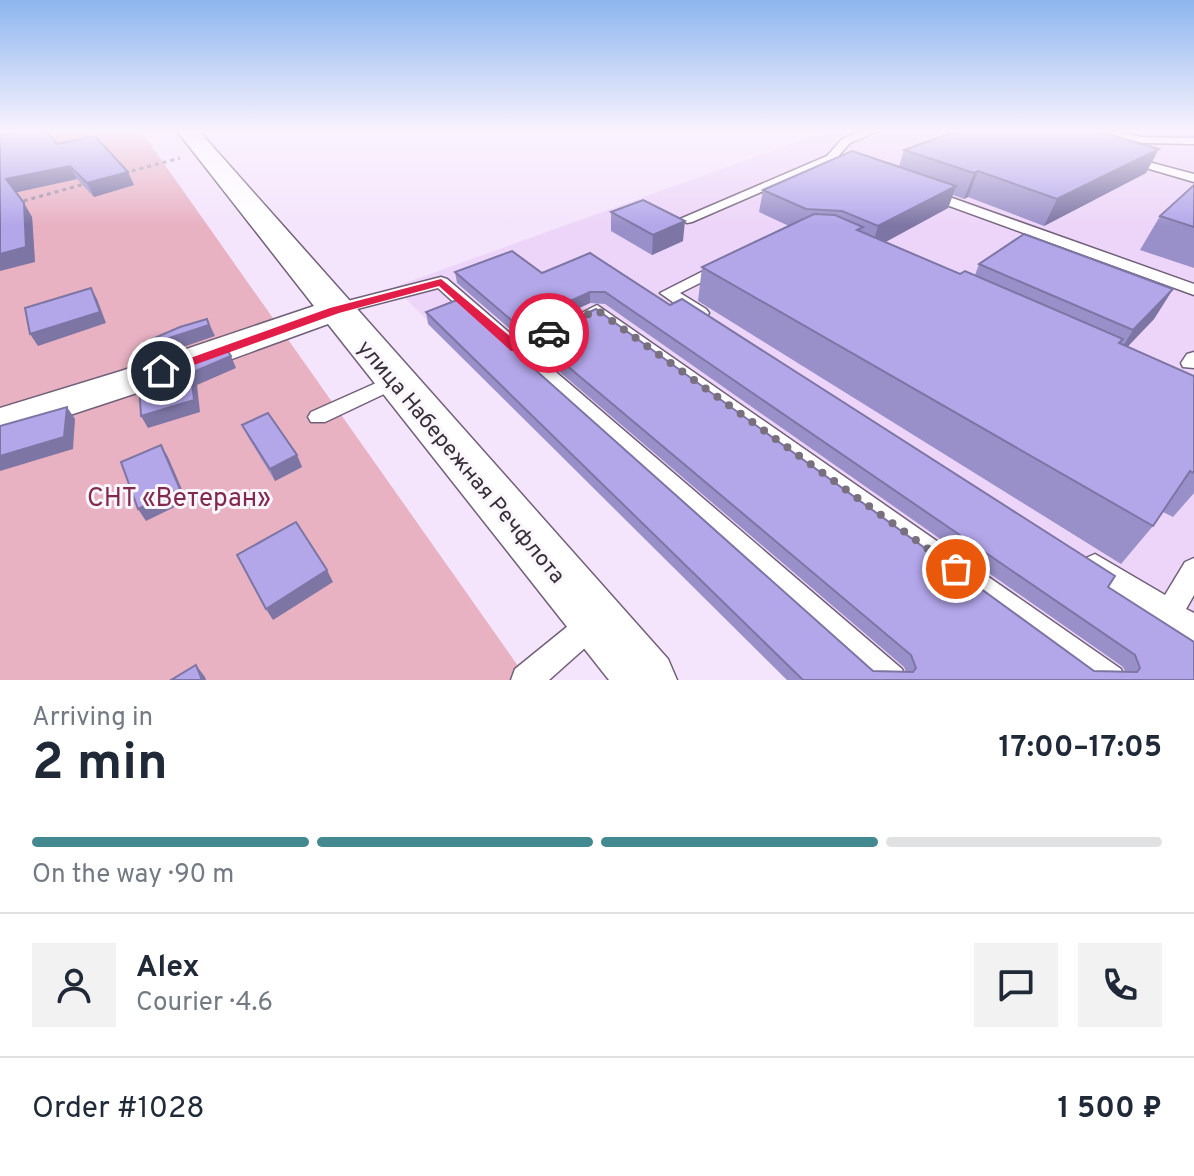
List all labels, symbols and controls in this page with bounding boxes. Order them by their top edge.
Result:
courier [509,293,589,373]
icon: car [527,311,571,355]
street label: улица Набережная Речфлота [350,335,570,590]
pin [127,337,195,405]
icon: home [139,349,183,393]
park label: СНТ «Ветеран» [87,483,271,516]
pin [922,535,990,603]
icon: bag [934,547,978,591]
text: Arriving in [32,702,153,735]
text: 17:00–17:05 [999,730,1162,767]
text: 2 min [32,732,168,798]
text: On the way · 90 m [32,859,234,892]
button: person [32,943,116,1027]
button: chat [974,943,1058,1027]
button: phone [1078,943,1162,1027]
text: Alex [136,950,200,987]
text: Courier · 4.6 [136,987,273,1020]
text: Order #1028 [32,1091,205,1128]
text: 1 500 ₽ [1057,1091,1162,1128]

